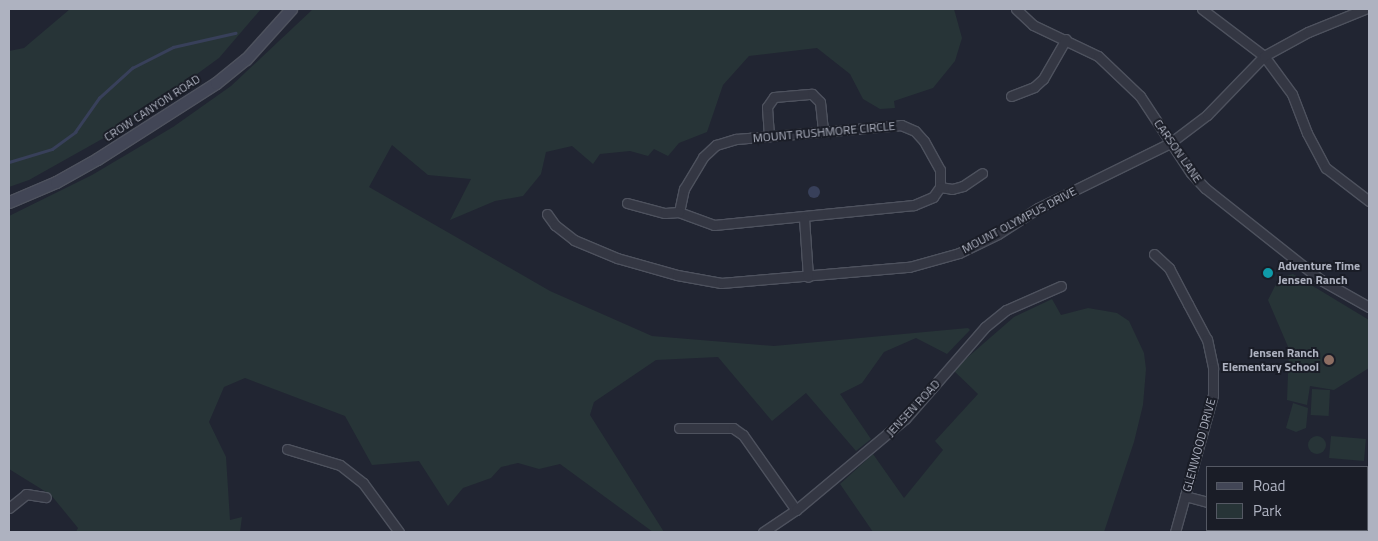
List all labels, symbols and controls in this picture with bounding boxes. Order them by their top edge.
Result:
street label: CROW CANYON ROAD [101,72,203,144]
street label: CARSON LANE [1151,117,1205,185]
street label: MOUNT RUSHMORE CIRCLE [752,119,896,145]
street label: MOUNT OLYMPUS DRIVE [959,184,1079,256]
place label: Adventure Time Jensen Ranch [1278,259,1360,287]
marker: Adventure Time Jensen Ranch [1262,267,1274,279]
place label: Jensen Ranch Elementary School [1222,346,1319,374]
marker: Jensen Ranch Elementary School [1323,354,1335,366]
street label: JENSEN ROAD [883,377,943,439]
street label: GLENWOOD DRIVE [1180,397,1218,493]
legend [1206,466,1368,531]
text: Road [1253,474,1285,497]
text: Park [1253,499,1282,522]

